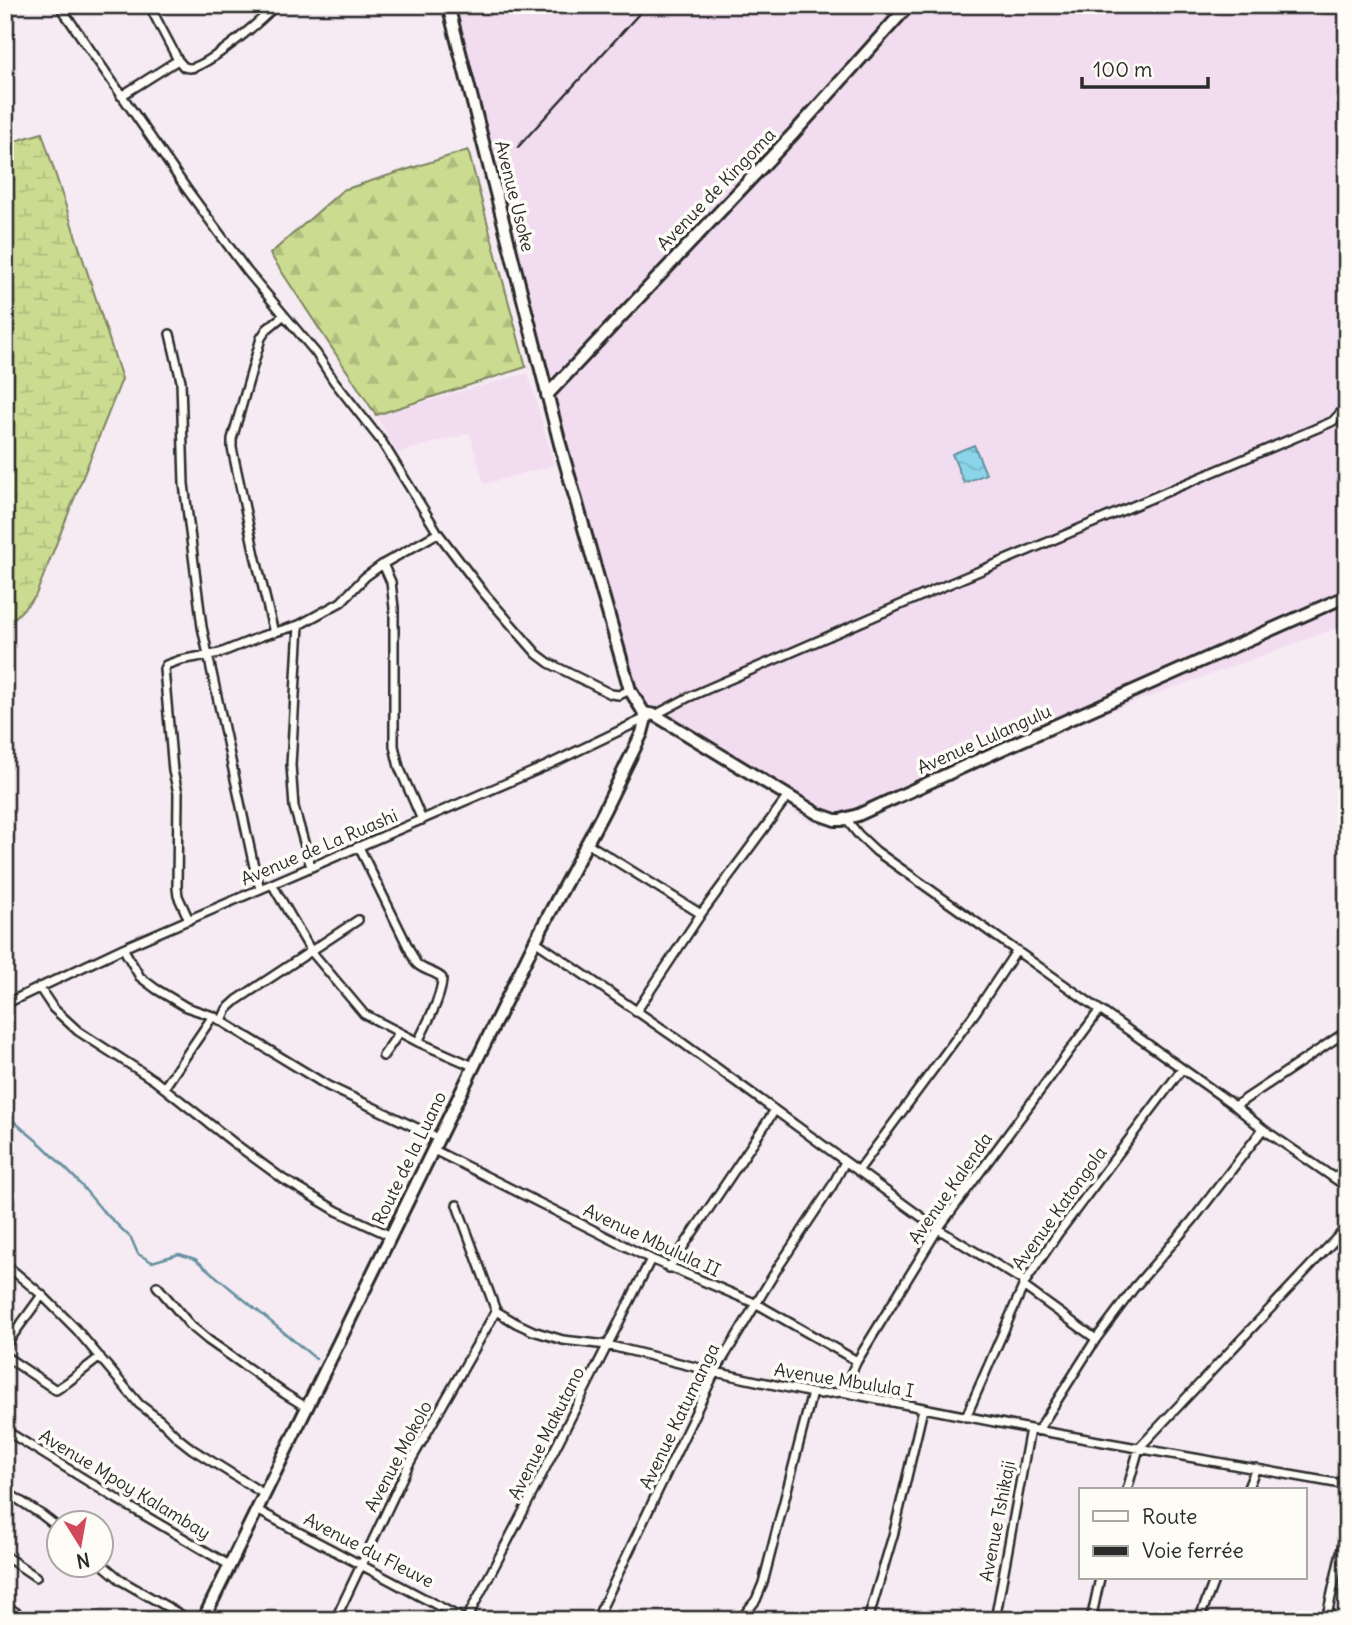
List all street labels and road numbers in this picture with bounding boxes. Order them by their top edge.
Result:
street label: Avenue de Kingoma [652,123,780,255]
street label: Avenue Usoke [490,138,540,254]
street label: Avenue Lulangulu [913,699,1055,779]
street label: Avenue de La Ruashi [237,804,401,890]
street label: Route de la Luano [367,1087,451,1229]
street label: Avenue Kalenda [903,1128,997,1248]
street label: Avenue Katongola [1006,1142,1112,1274]
street label: Avenue Mbulula II [580,1198,724,1282]
street label: Avenue Katumanga [634,1339,724,1493]
street label: Avenue Mbulula I [773,1358,915,1402]
street label: Avenue Makutano [503,1363,589,1503]
street label: Avenue Mokolo [359,1397,437,1515]
street label: Avenue Mpoy Kalambay [35,1424,215,1544]
street label: Avenue Tshikaji [974,1459,1020,1583]
street label: Avenue du Fleuve [300,1507,438,1593]

